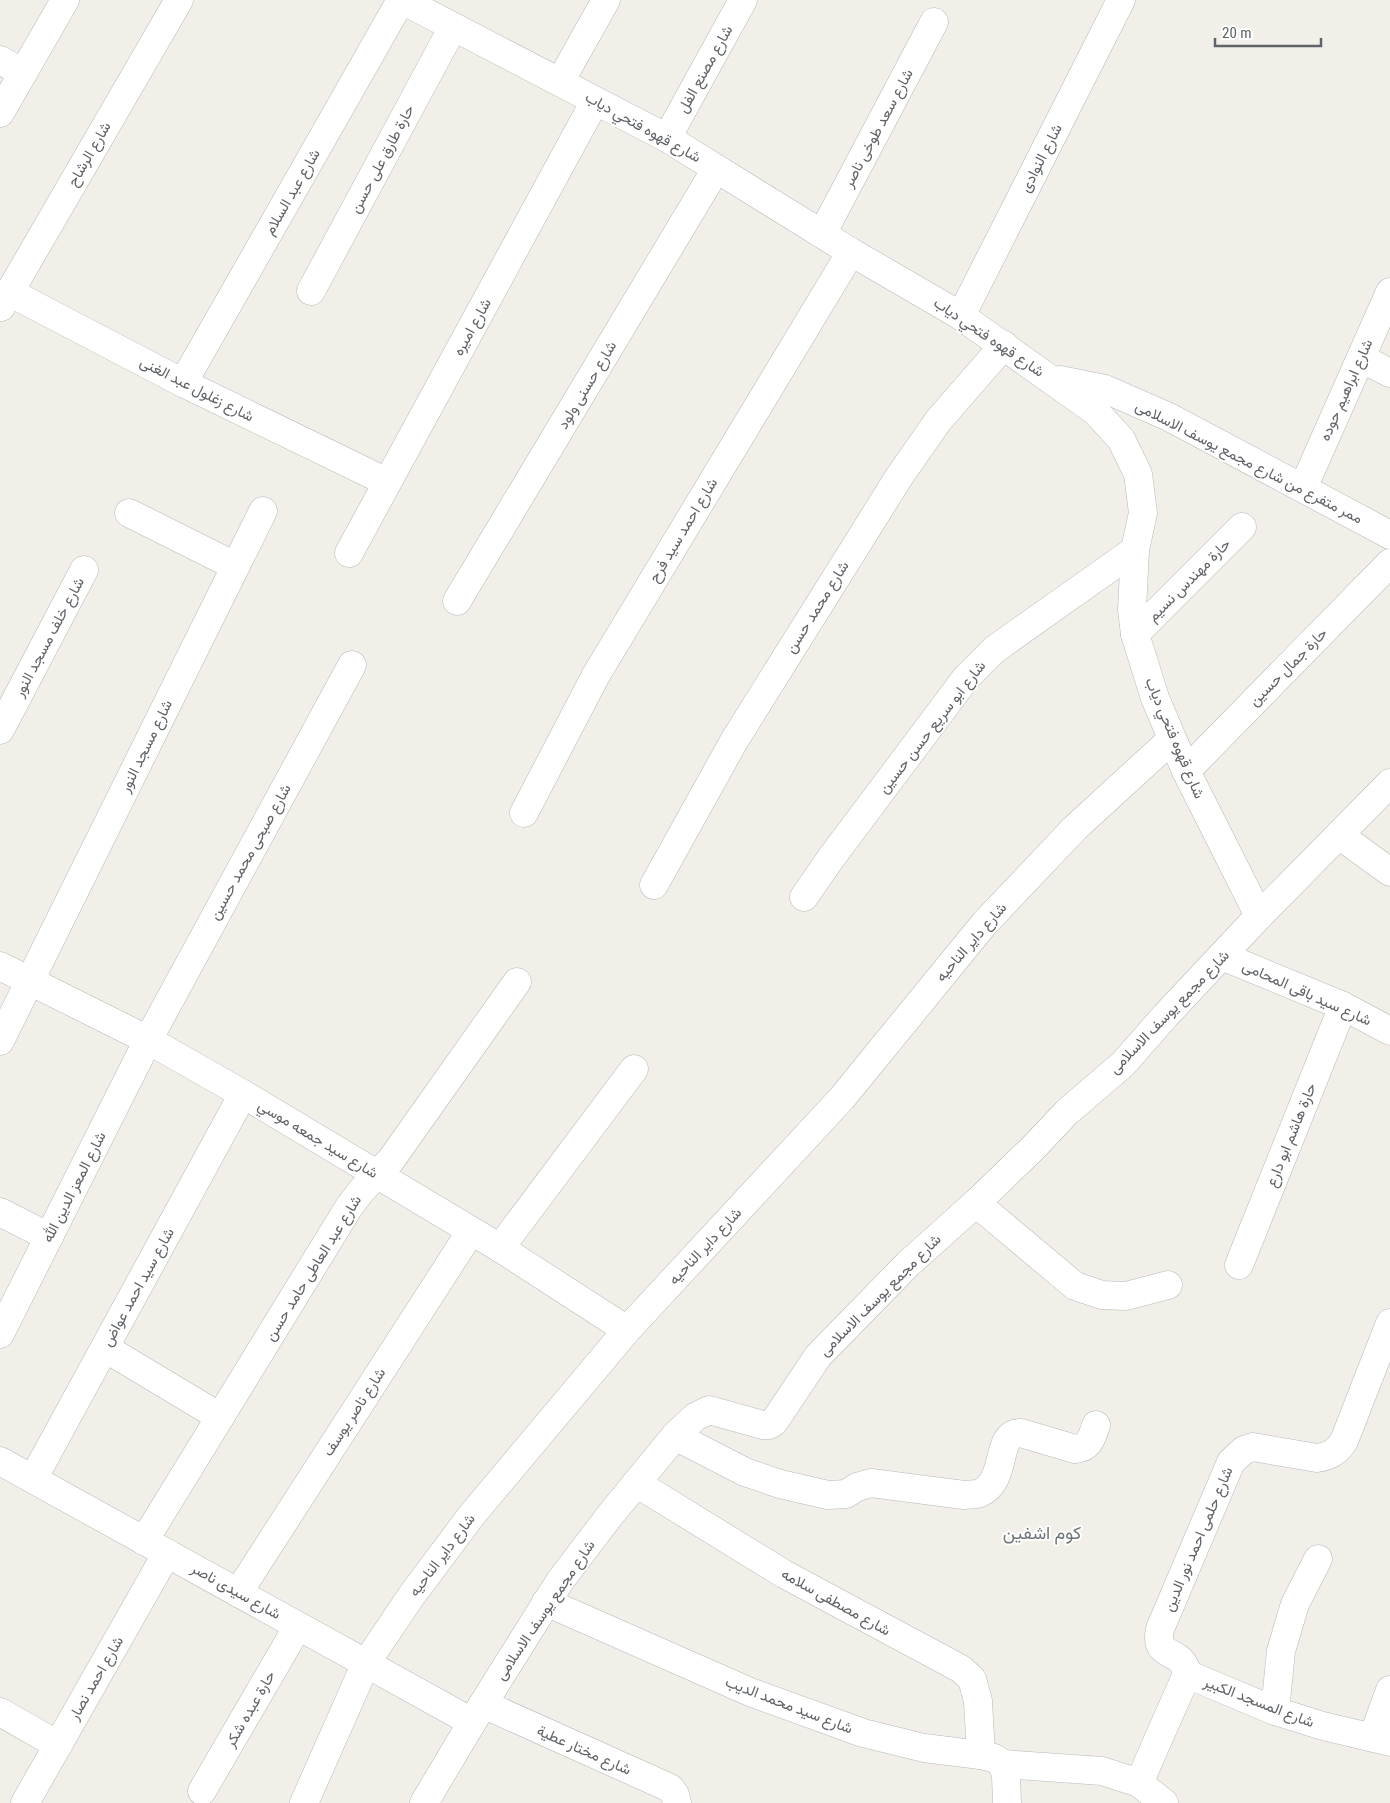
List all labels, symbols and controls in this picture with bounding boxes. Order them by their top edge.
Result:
scale bar [1215,15,1321,47]
street label: شارع مصنع الفل [674,22,738,117]
text: 20 m [1222,24,1252,42]
street label: شارع سعد طوخى ناصر [839,66,919,192]
street label: شارع قهوه فتحي دياب [580,88,704,170]
street label: حارة طارق على حسن [346,102,419,217]
street label: شارع الرشاح [63,118,117,191]
street label: شارع النوادى [1016,121,1068,196]
street label: شارع عبد السلام [260,146,326,239]
street label: شارع قهوه فتحي دياب [928,293,1048,384]
street label: شارع اميره [449,295,497,360]
street label: شارع ابراهيم حوده [1316,336,1378,444]
street label: شارع حسنى ولود [554,338,622,433]
street label: شارع زغلول عبد الغنى [136,352,257,427]
street label: ممر متفرع من شارع مجمع يوسف الاسلامى [1131,397,1366,529]
street label: شارع احمد سيد فرح [645,474,723,586]
street label: حارة مهندس نسيم [1144,535,1235,626]
street label: شارع محمد حسن [781,557,854,658]
street label: شارع خلف مسجد النور [9,574,90,702]
street label: حارة جمال حسين [1245,624,1332,711]
street label: شارع ابو سريع حسن حسين [875,657,991,798]
street label: شارع قهوه فتحي دياب [1138,675,1209,803]
street label: شارع مسجد النور [115,697,178,797]
street label: شارع صبحى محمد حسين [205,781,297,924]
street label: شارع داير الناحيه [932,899,1012,986]
street label: شارع مجمع يوسف الاسلامى [1105,946,1234,1079]
street label: شارع سيد باقى المحامى [1239,956,1374,1031]
street label: حارة هاشم ابو دارع [1262,1080,1322,1190]
street label: شارع سيد جمعه موسي [253,1096,381,1186]
street label: شارع المعز الدين الله [38,1128,112,1246]
street label: شارع عبد العاطى حامد حسن [261,1192,367,1345]
street label: شارع داير الناحيه [665,1204,747,1290]
street label: شارع سيد احمد عواض [98,1225,180,1350]
street label: شارع مجمع يوسف الاسلامى [815,1230,946,1361]
street label: شارع ناصر يوسف [319,1364,391,1461]
street label: شارع حلمى احمد نور الدين [1159,1464,1239,1615]
street label: شارع داير الناحيه [405,1510,481,1601]
district label: كوم اشفين [1003,1522,1081,1545]
street label: شارع مجمع يوسف الاسلامى [491,1536,600,1685]
street label: شارع سيدى ناصر [186,1559,284,1625]
street label: شارع مصطفى سلامه [777,1565,894,1641]
street label: شارع احمد نصار [64,1633,129,1725]
street label: حارة عبده شكر [220,1668,279,1751]
street label: شارع سيد محمد الديب [722,1672,855,1740]
street label: شارع المسجد الكبير [1200,1672,1317,1733]
street label: شارع مختار عطية [533,1721,634,1781]

